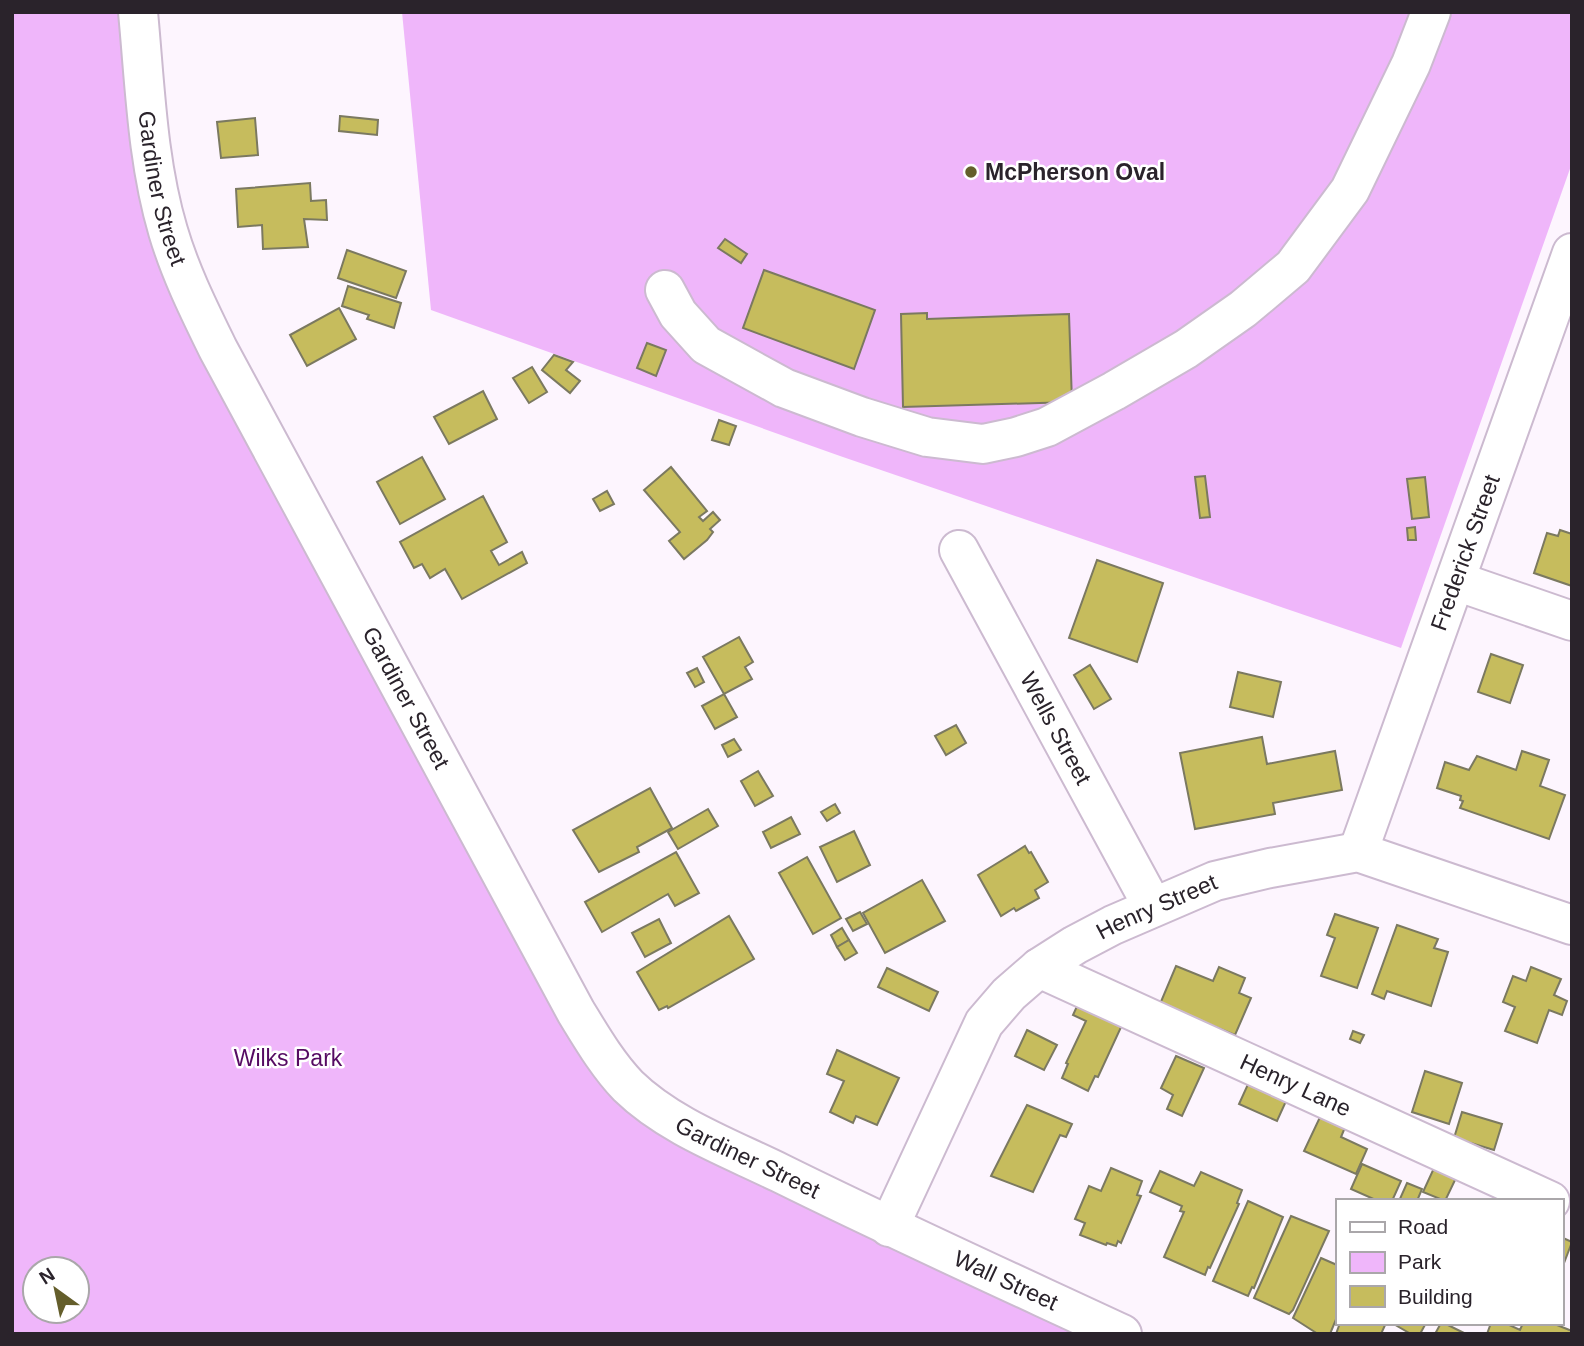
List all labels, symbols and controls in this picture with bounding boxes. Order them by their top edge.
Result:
street label: Gardiner Street [134,110,192,270]
place label: McPherson Oval [985,159,1165,185]
marker: McPherson Oval [963,164,979,180]
street label: Frederick Street [1425,471,1505,634]
street label: Gardiner Street [357,622,455,774]
street label: Wells Street [1015,668,1097,789]
street label: Henry Street [1092,868,1221,945]
park label: Wilks Park [234,1045,343,1071]
street label: Henry Lane [1236,1048,1355,1122]
street label: Gardiner Street [671,1111,825,1204]
legend [1336,1199,1563,1325]
text: Road [1398,1215,1448,1238]
street label: Wall Street [950,1245,1063,1316]
text: Park [1398,1250,1442,1273]
north arrow [21,1255,91,1325]
text: N [36,1264,58,1289]
text: Building [1398,1285,1473,1308]

